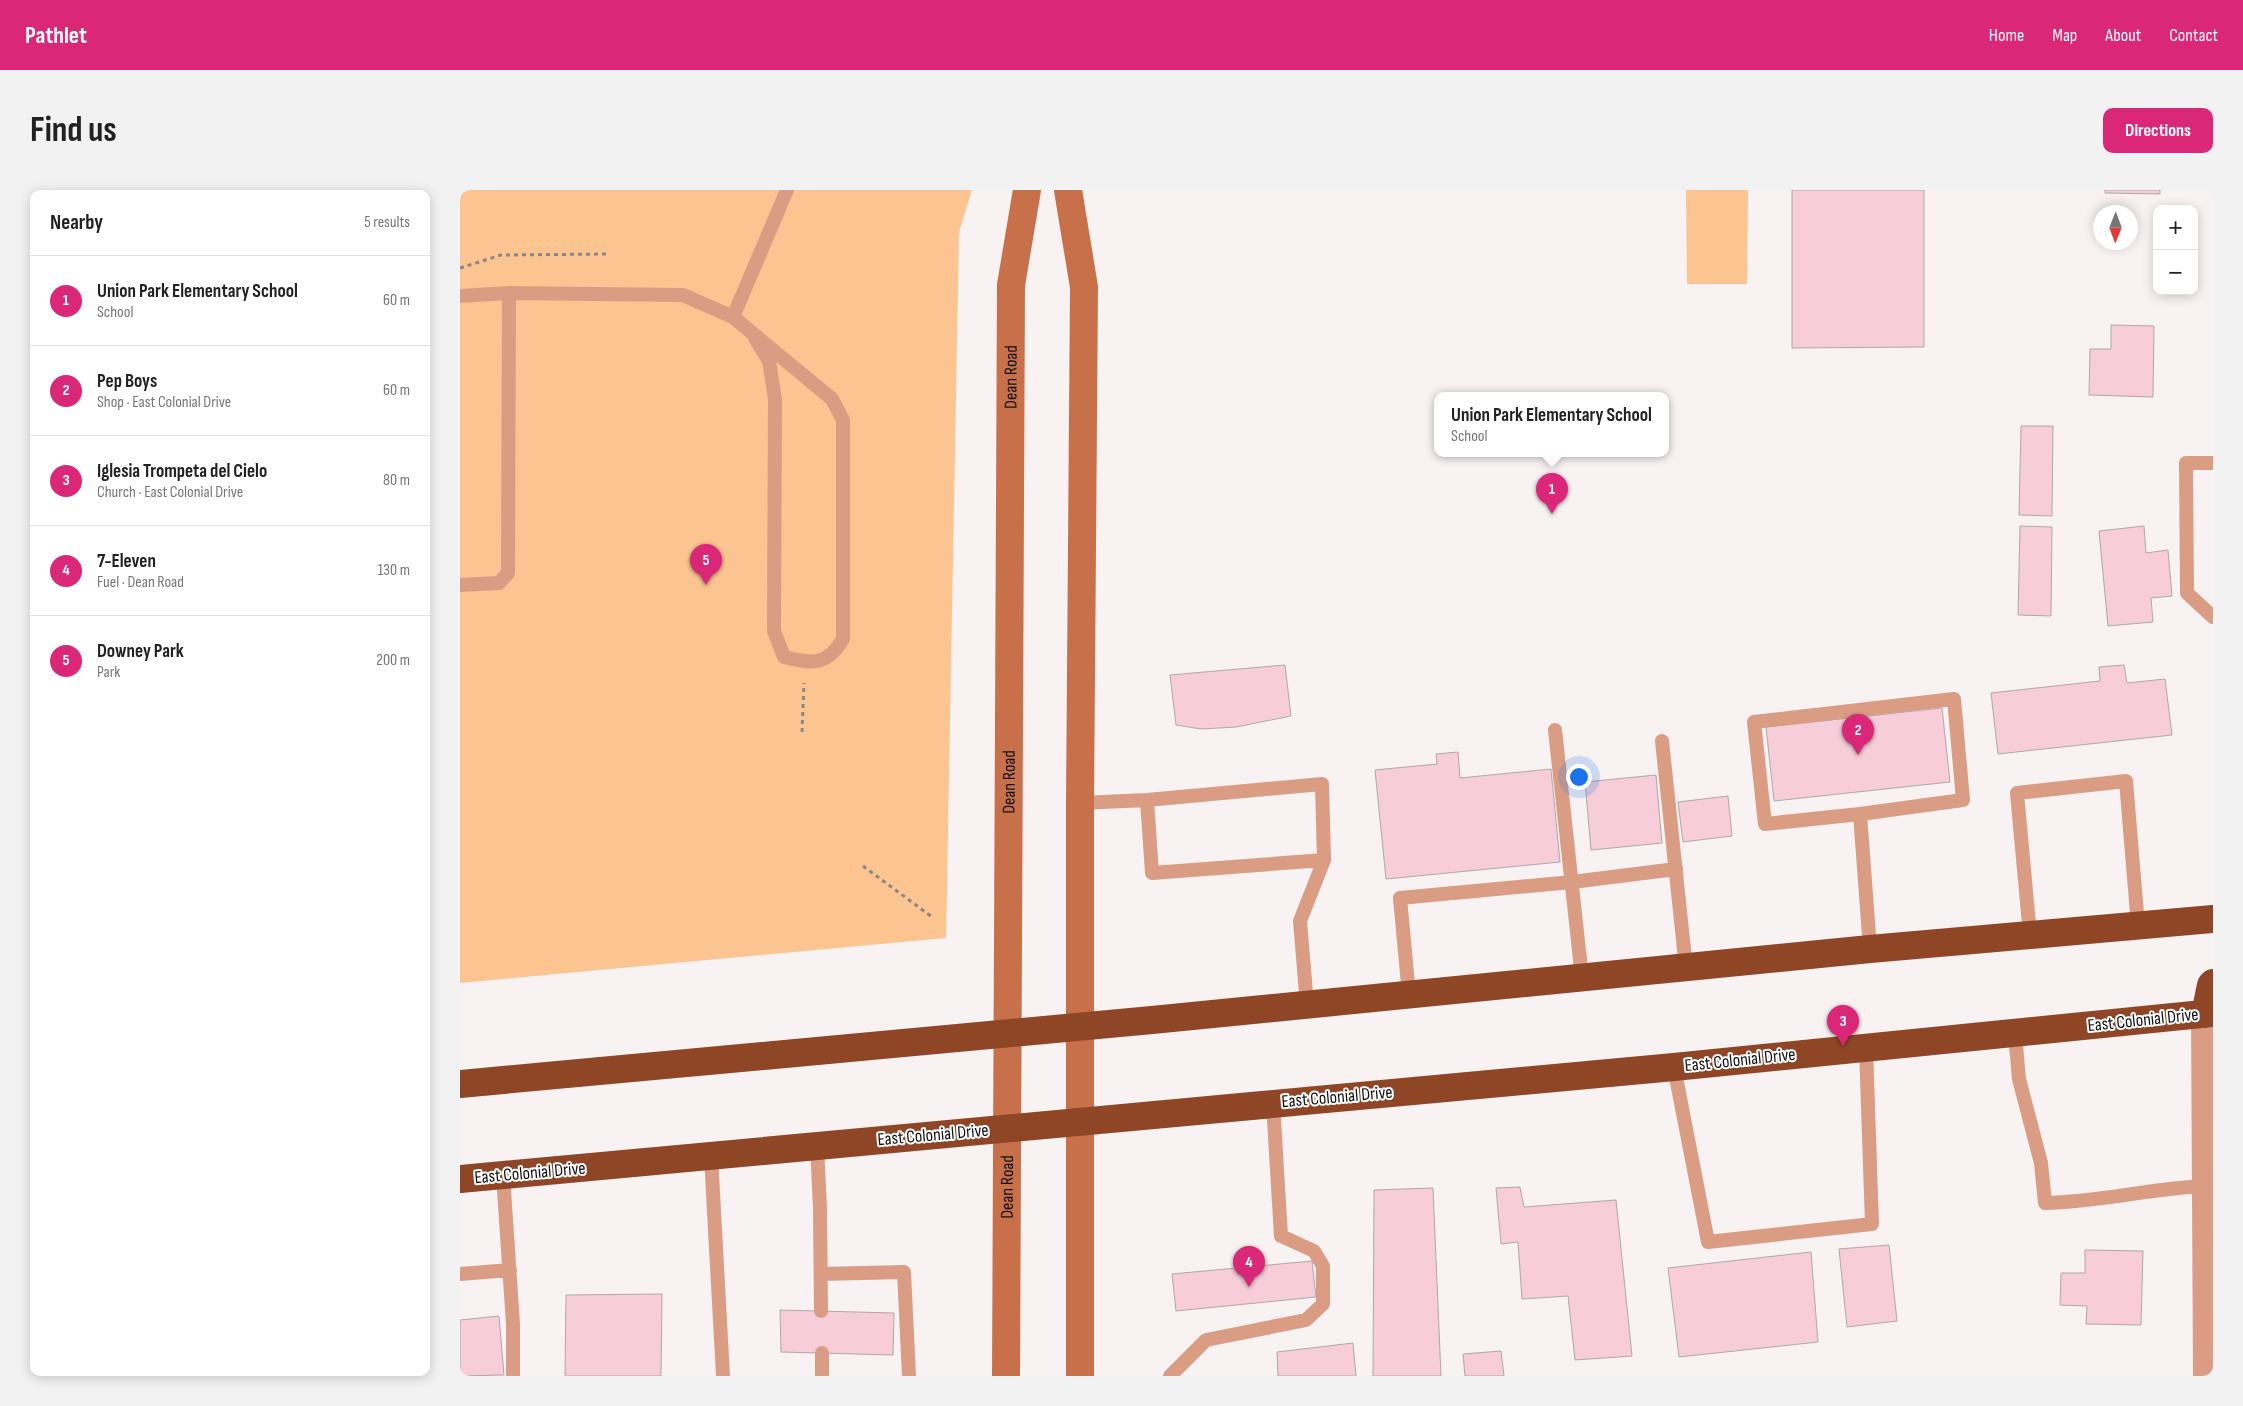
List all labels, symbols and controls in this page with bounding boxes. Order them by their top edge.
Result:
text: Pathlet [25,21,87,50]
text: Home [1989,25,2024,46]
text: Map [2052,25,2077,46]
text: About [2105,25,2141,46]
text: Contact [2169,25,2218,46]
button: Directions [2103,108,2213,153]
text: Find us [30,109,117,152]
north arrow [2093,205,2138,250]
map controls [2153,205,2198,295]
button: + [2153,205,2198,250]
text: Nearby [50,210,103,235]
text: 5 results [364,213,410,232]
button: − [2153,250,2198,295]
text: Union Park Elementary School [97,280,298,303]
text: 1 [63,291,69,310]
text: 60 m [383,291,410,310]
text: School [97,303,133,322]
street label: Dean Road [1000,345,1021,409]
text: Pep Boys [97,370,157,393]
text: 2 [62,381,70,400]
text: 60 m [383,381,410,400]
popup [1434,392,1669,457]
text: Shop · East Colonial Drive [97,393,231,412]
text: Union Park Elementary School [1451,404,1652,427]
text: School [1451,427,1487,446]
text: Iglesia Trompeta del Cielo [97,460,267,483]
text: 3 [62,471,70,490]
text: 80 m [383,471,410,490]
pin: 1 [1536,473,1568,514]
text: Church · East Colonial Drive [97,483,243,502]
pin: 5 [690,544,722,585]
text: 7-Eleven [97,550,156,573]
text: 4 [62,561,70,580]
text: 130 m [378,561,410,580]
text: Fuel · Dean Road [97,573,184,592]
text: Downey Park [97,640,184,663]
text: 5 [62,651,70,670]
text: 200 m [376,651,410,670]
text: Park [97,663,120,682]
pin: 2 [1842,714,1874,755]
street label: Dean Road [998,750,1019,814]
your location [1566,764,1592,790]
street label: East Colonial Drive [2087,1004,2199,1036]
pin: 3 [1827,1005,1859,1046]
street label: East Colonial Drive [1684,1044,1796,1076]
street label: East Colonial Drive [1281,1082,1393,1112]
street label: East Colonial Drive [877,1120,989,1150]
street label: Dean Road [996,1155,1018,1219]
street label: East Colonial Drive [474,1158,586,1188]
pin: 4 [1233,1246,1265,1287]

